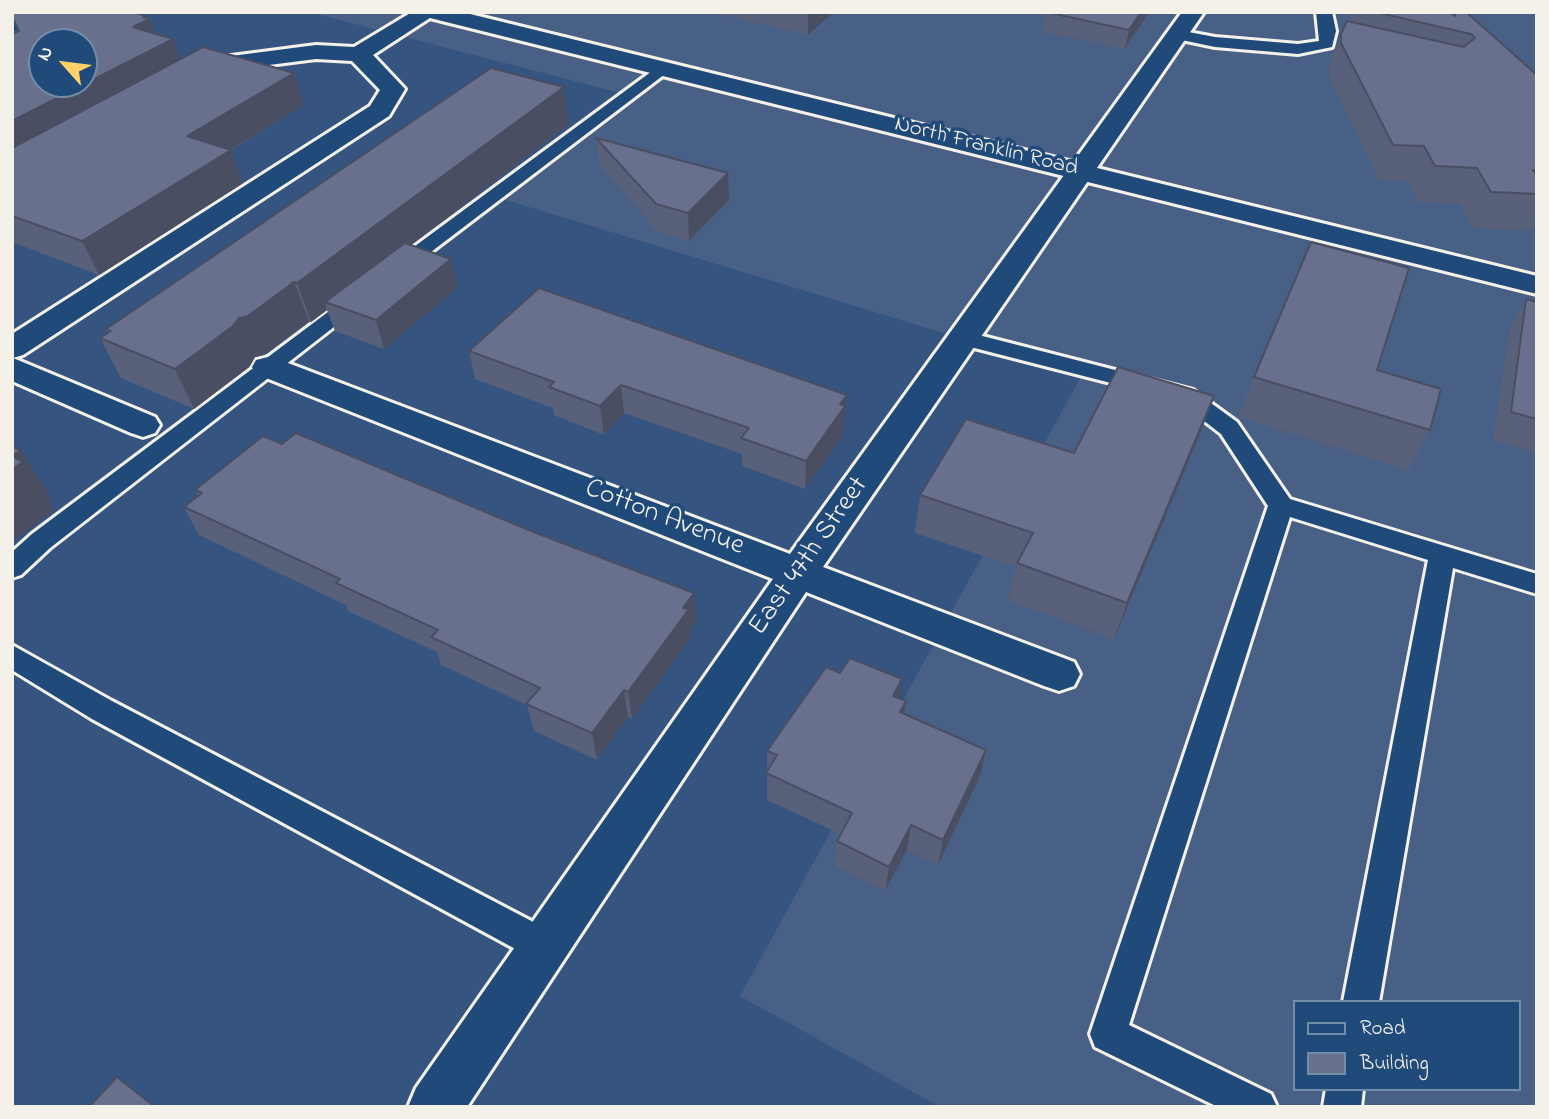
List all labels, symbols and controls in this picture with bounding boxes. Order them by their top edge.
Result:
north arrow [28,28,98,98]
text: N [31,42,61,66]
street label: North Franklin Road [891,112,1081,184]
street label: East 47th Street [743,471,877,643]
street label: Cotton Avenue [580,473,748,565]
legend [1294,1000,1521,1091]
text: Road [1360,1014,1406,1044]
text: Building [1360,1049,1429,1079]

